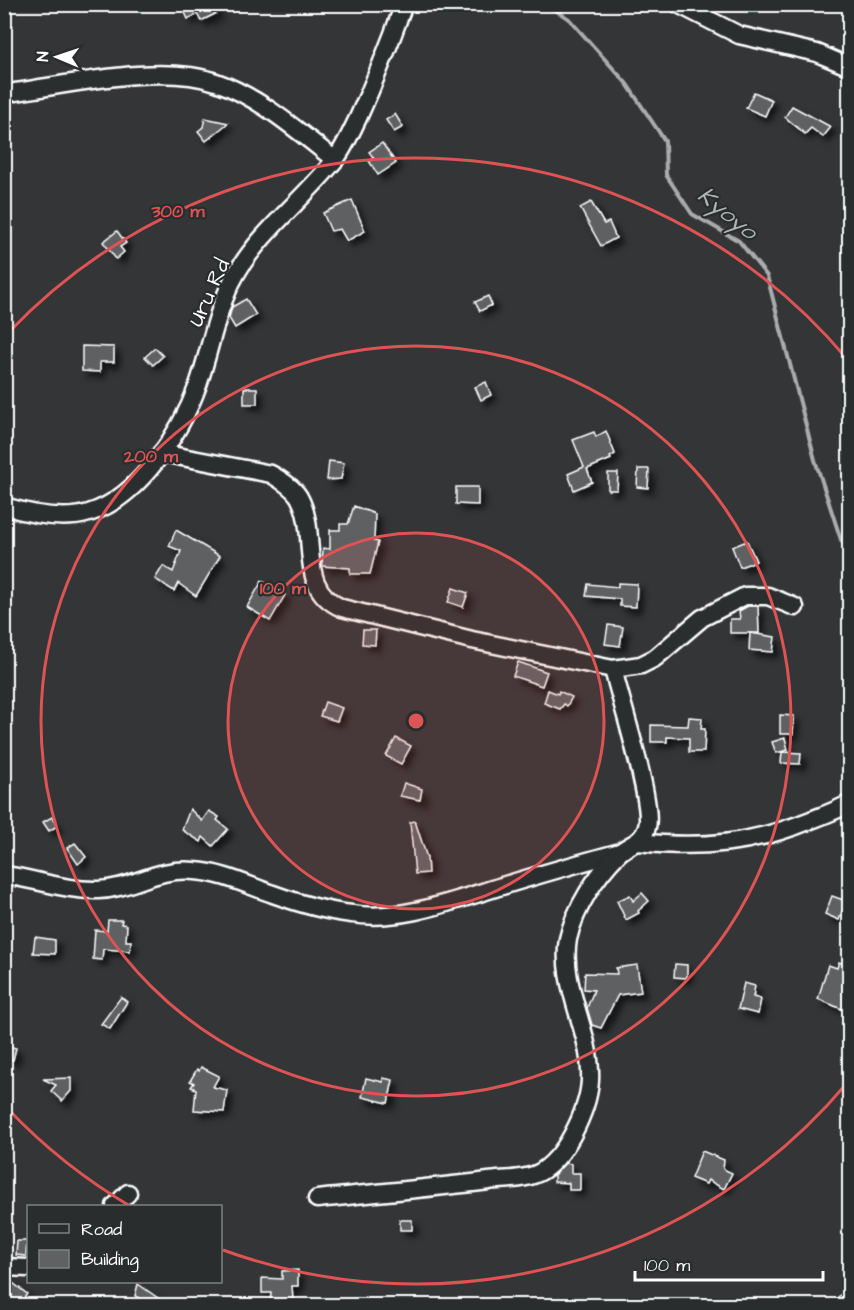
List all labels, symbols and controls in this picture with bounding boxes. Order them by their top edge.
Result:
north arrow [27,27,87,87]
text: N [32,51,54,62]
water label: Kyoyo [690,179,766,249]
text: 300 m [150,199,206,224]
street label: Uru Rd [181,254,238,332]
text: 200 m [123,444,179,469]
text: 100 m [260,576,307,601]
centre of rings [406,711,426,731]
legend [27,1205,222,1283]
text: Road [81,1217,122,1242]
scale bar [635,1244,822,1282]
text: Building [81,1247,139,1273]
text: 100 m [644,1253,690,1278]

